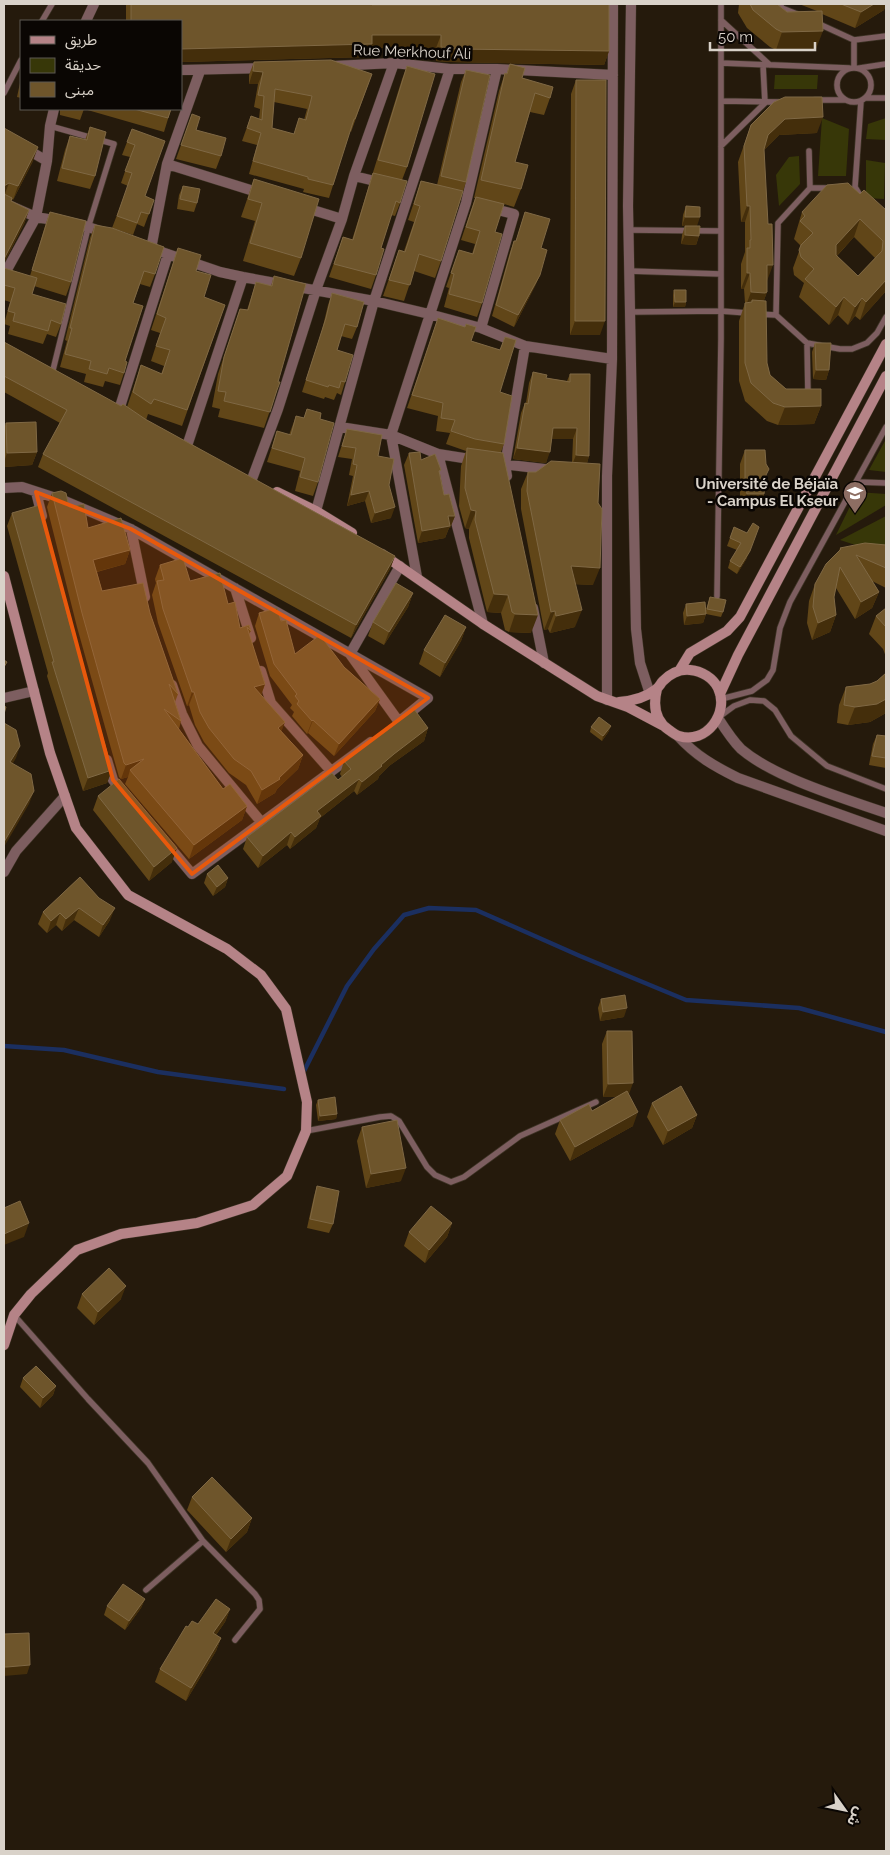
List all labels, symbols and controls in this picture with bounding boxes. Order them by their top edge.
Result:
legend [20,20,182,110]
scale bar [710,20,815,52]
text: 50 m [718,28,753,46]
text: طريق [65,31,97,50]
street label: Rue Merkhouf Ali [353,41,471,63]
text: حديقة [65,56,101,74]
text: مبنى [65,81,94,99]
place label: Université de Béjaïa - Campus El Kseur [695,475,838,510]
school or university icon: Université de Béjaïa - Campus El Kseur [842,480,868,514]
north arrow [820,1785,870,1835]
text: ش [844,1805,868,1829]

